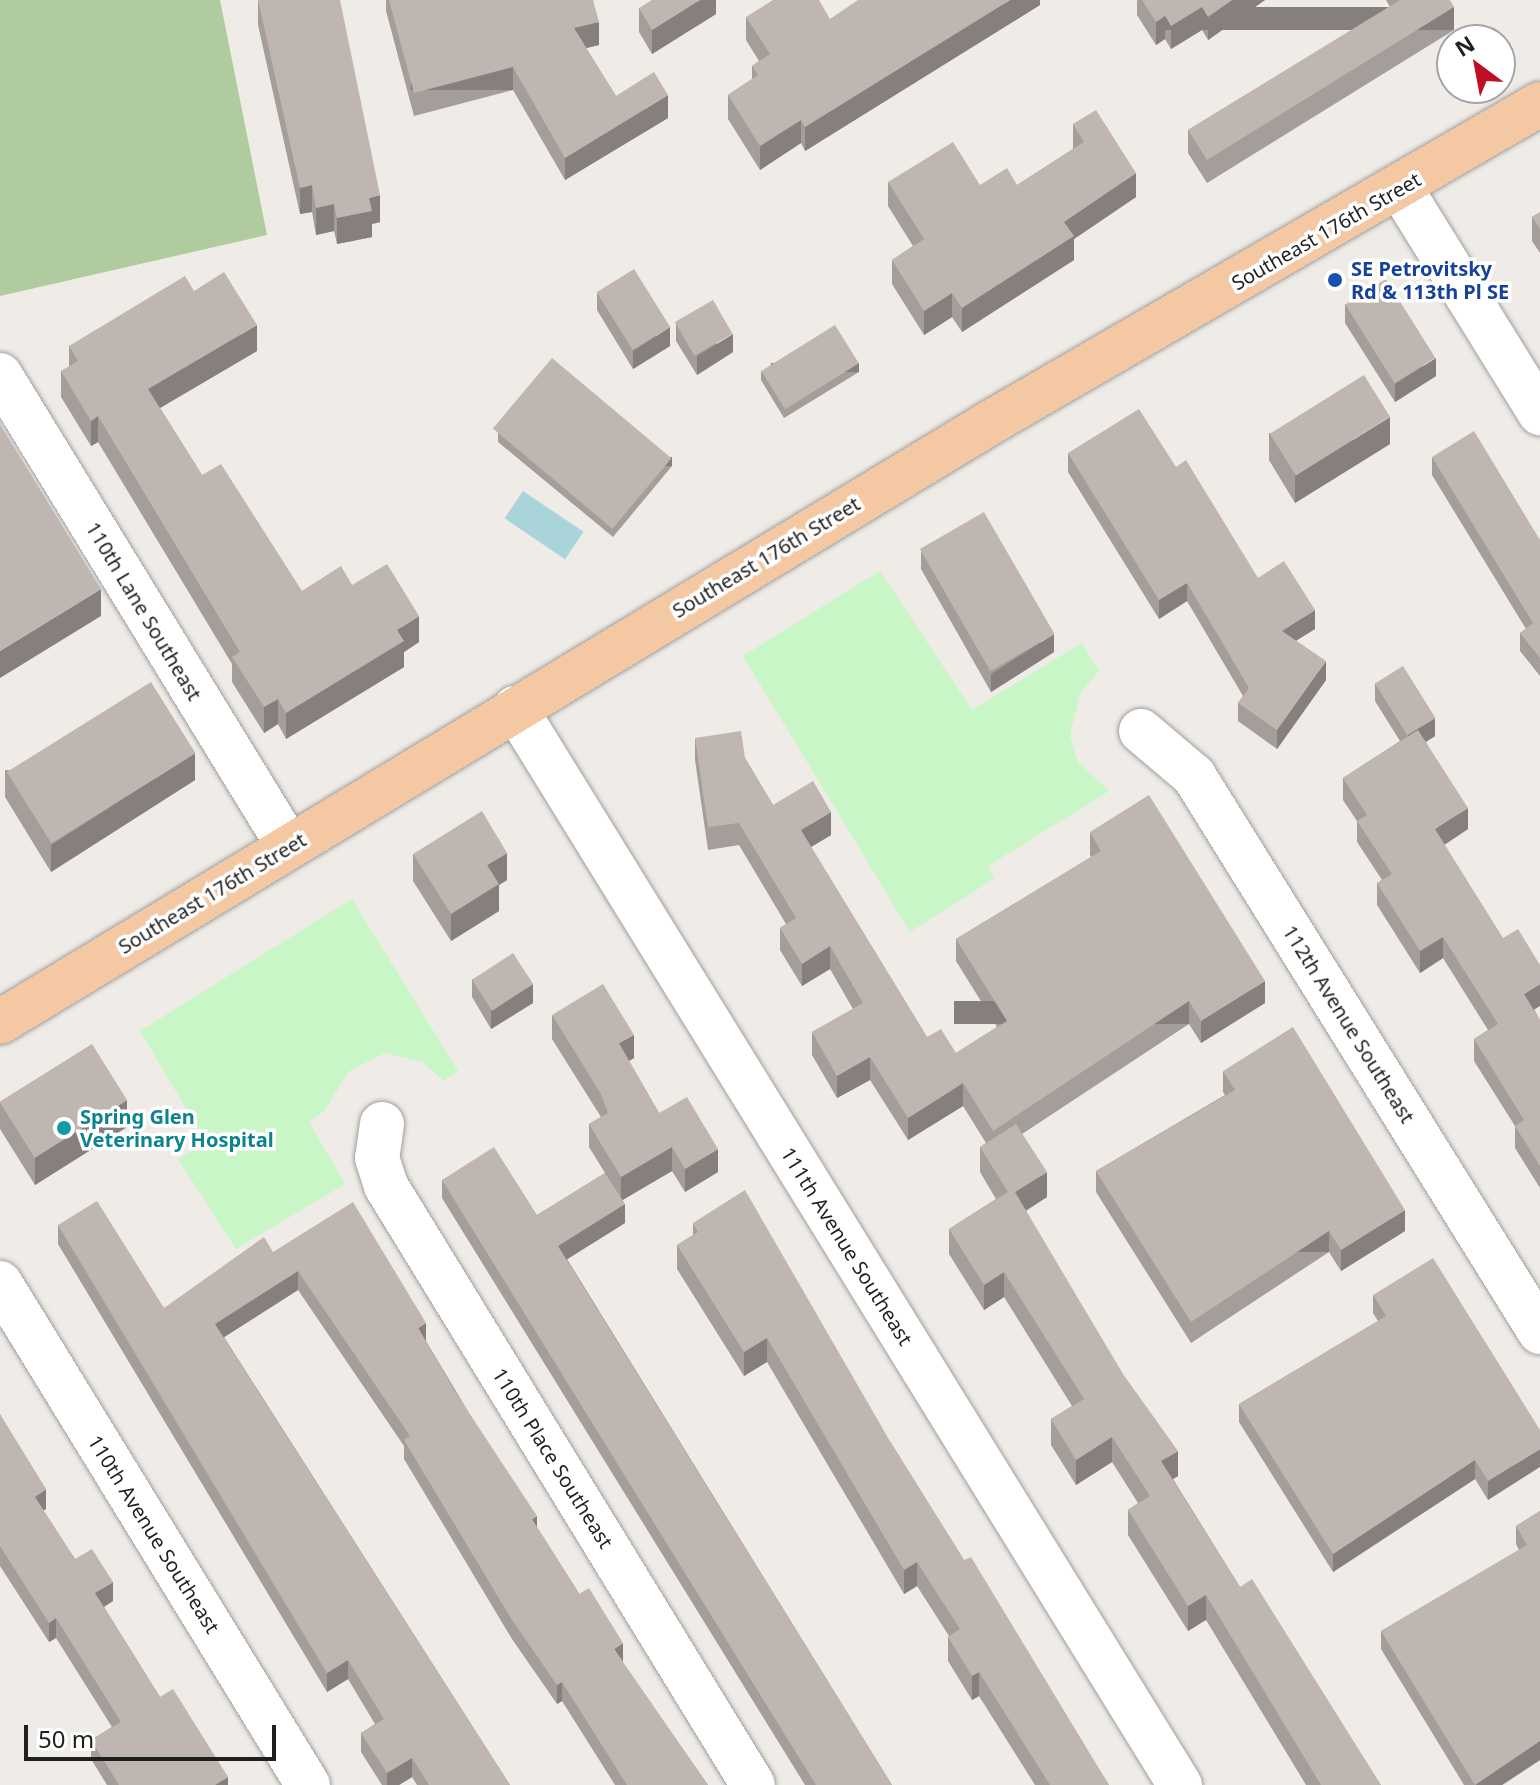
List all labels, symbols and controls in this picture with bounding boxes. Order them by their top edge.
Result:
north arrow [1436,24,1516,104]
text: N [1449,28,1480,63]
street label: Southeast 176th Street [1227,167,1425,295]
place label: SE Petrovitsky Rd & 113th Pl SE [1351,256,1509,303]
marker: SE Petrovitsky Rd & 113th Pl SE [1326,271,1344,289]
street label: Southeast 176th Street [668,491,864,623]
street label: 110th Lane Southeast [81,517,207,705]
street label: Southeast 176th Street [114,827,310,959]
street label: 112th Avenue Southeast [1278,921,1420,1127]
place label: Spring Glen Veterinary Hospital [80,1104,274,1151]
marker: Spring Glen Veterinary Hospital [55,1119,73,1137]
street label: 111th Avenue Southeast [776,1143,918,1349]
street label: 110th Place Southeast [488,1363,618,1553]
street label: 110th Avenue Southeast [83,1431,225,1637]
scale bar [28,1709,280,1759]
text: 50 m [38,1722,94,1755]

